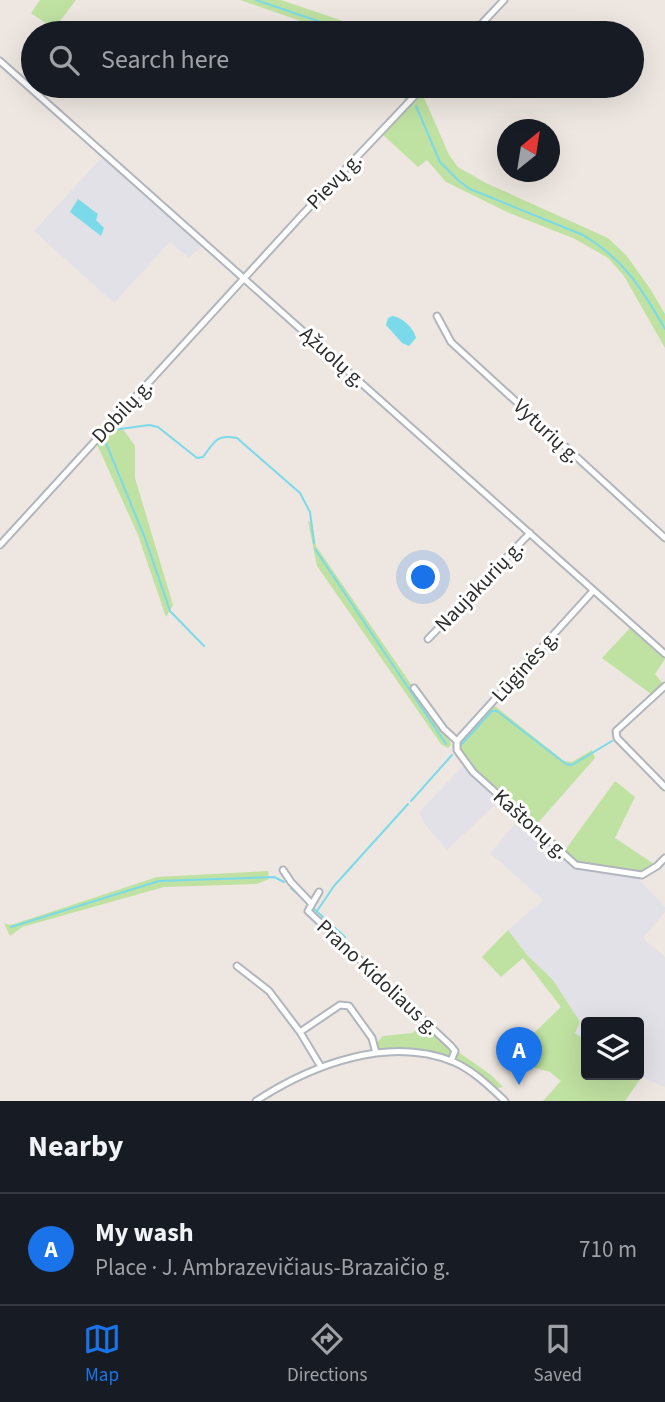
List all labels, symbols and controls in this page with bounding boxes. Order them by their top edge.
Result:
search box [21,21,644,98]
icon: search [45,41,83,79]
text: Search here [101,41,229,78]
north arrow [497,119,560,182]
street label: Pievų g. [299,146,369,216]
street label: Ąžuolų g. [293,319,373,395]
street label: Dobilų g. [84,372,160,450]
street label: Vyturių g. [506,392,588,470]
street label: Naujakurių g. [428,534,530,638]
your location [406,560,440,594]
street label: Lūginės g. [484,623,566,709]
street label: Kaštonų g. [487,782,575,866]
street label: Prano Kidoliaus g. [310,912,446,1042]
map controls [581,1017,644,1080]
button: layers [581,1017,644,1080]
pin: A [496,1027,542,1085]
text: Nearby [28,1125,123,1168]
text: My wash [95,1214,194,1251]
text: A [44,1233,58,1266]
text: 710 m [579,1233,637,1266]
text: Place · J. Ambrazevičiaus-Brazaičio g. [95,1251,450,1284]
tab: Map [83,1320,121,1389]
tab: Directions [287,1320,367,1389]
tab: Saved [533,1320,582,1389]

